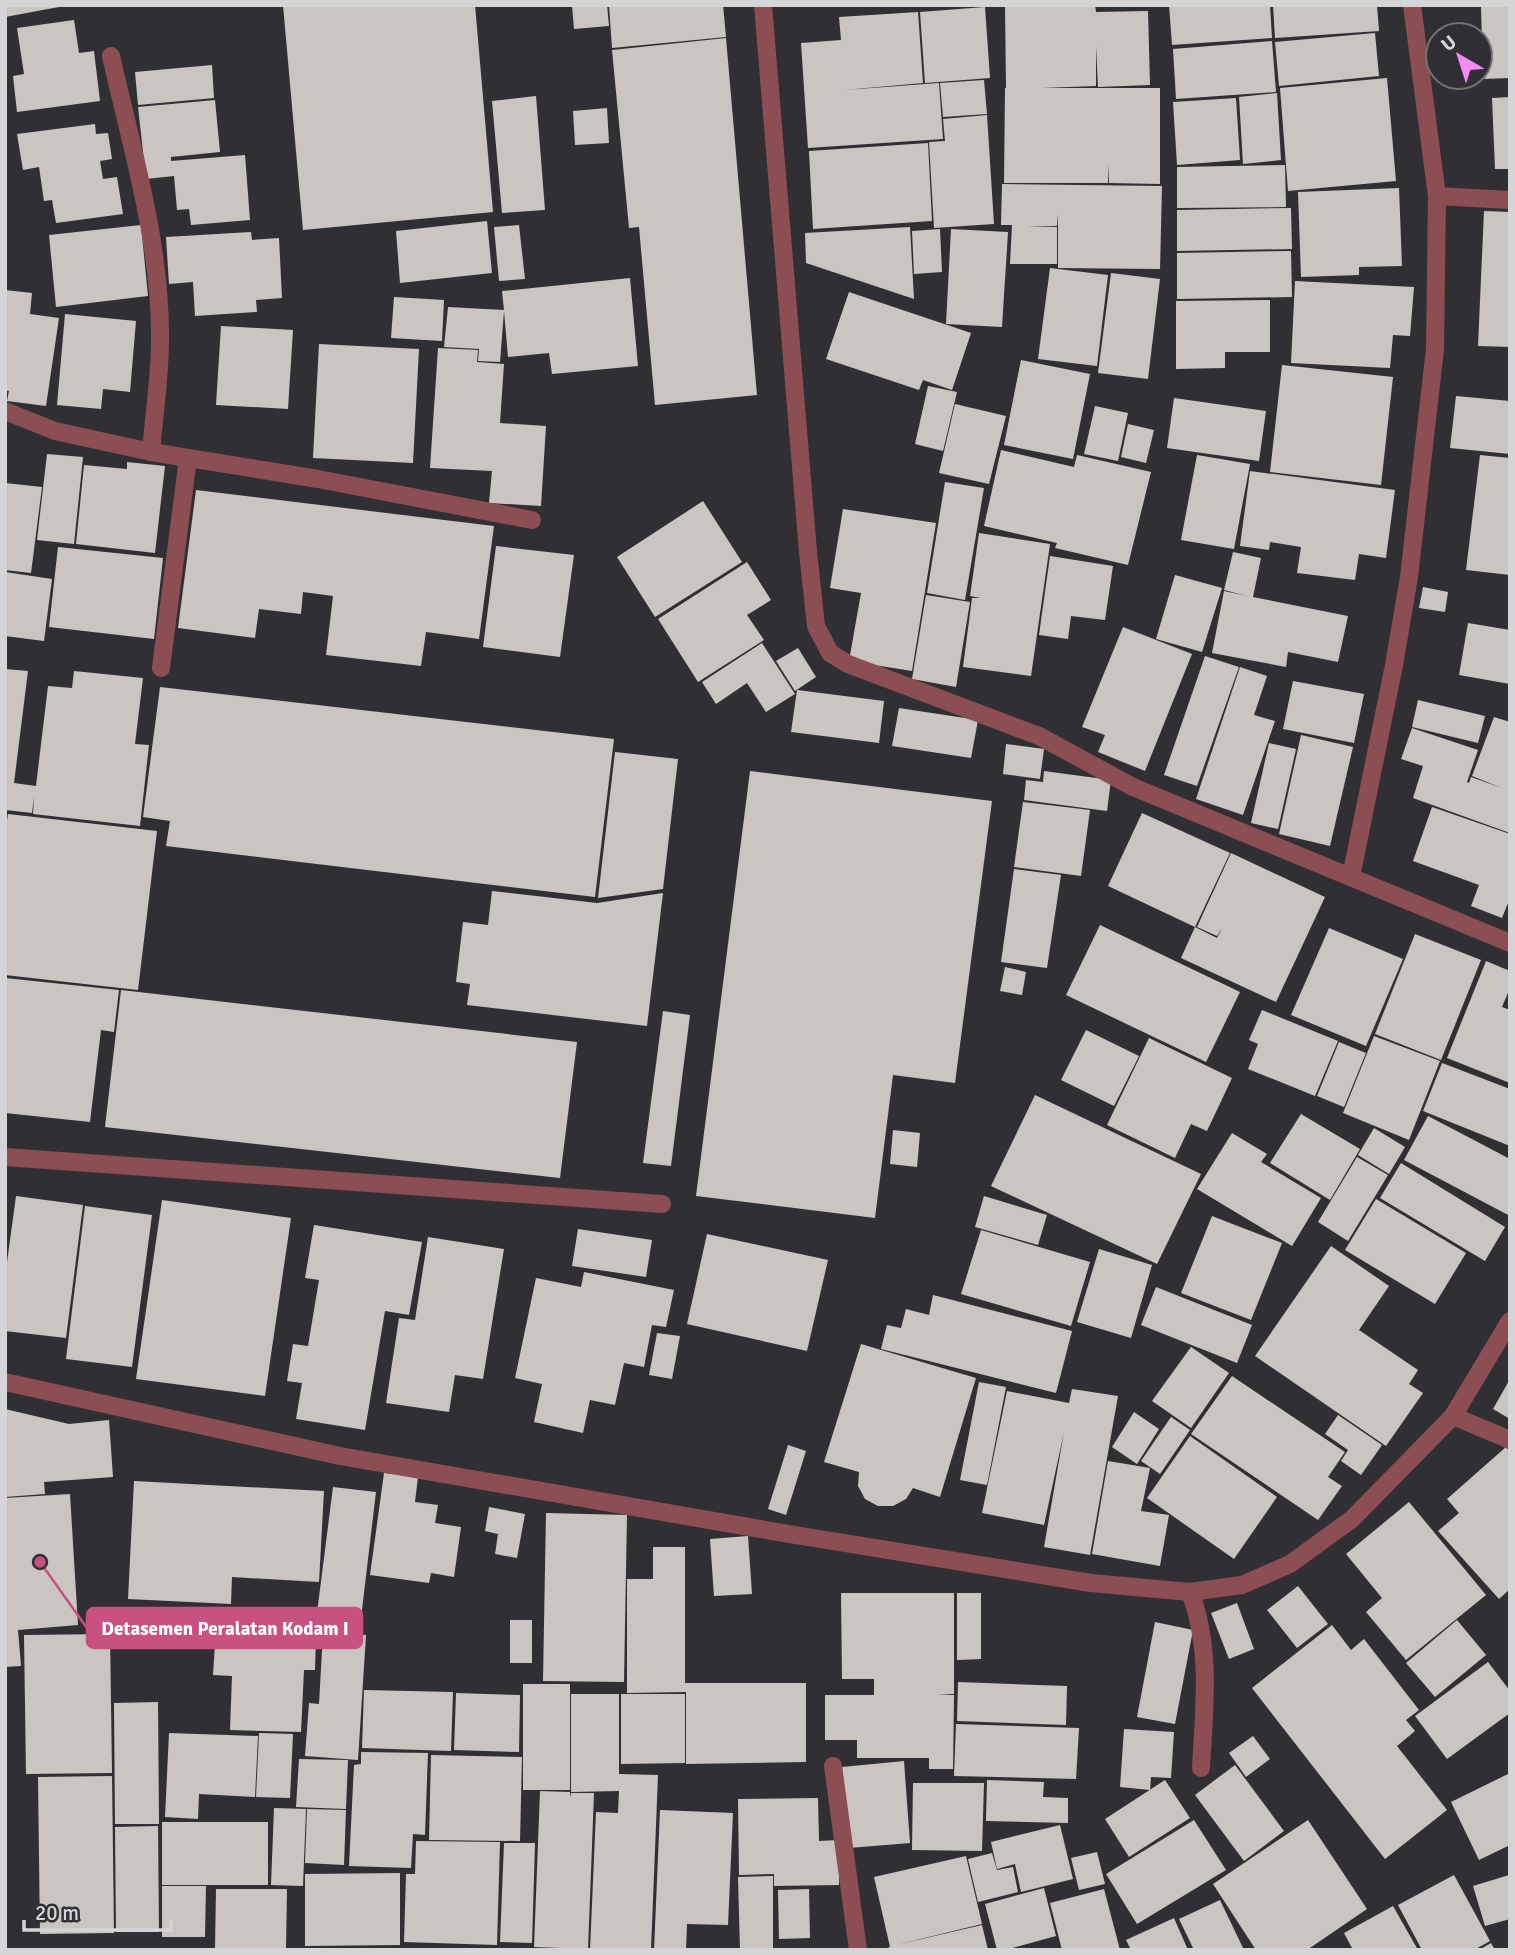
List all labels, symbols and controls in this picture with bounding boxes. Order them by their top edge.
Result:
north arrow [1424,21,1494,91]
text: U [1436,30,1461,57]
callout: Detasemen Peralatan Kodam I [87,1608,362,1648]
text: Detasemen Peralatan Kodam I [101,1617,349,1641]
scale bar [24,1888,172,1932]
text: 20 m [35,1900,79,1926]

